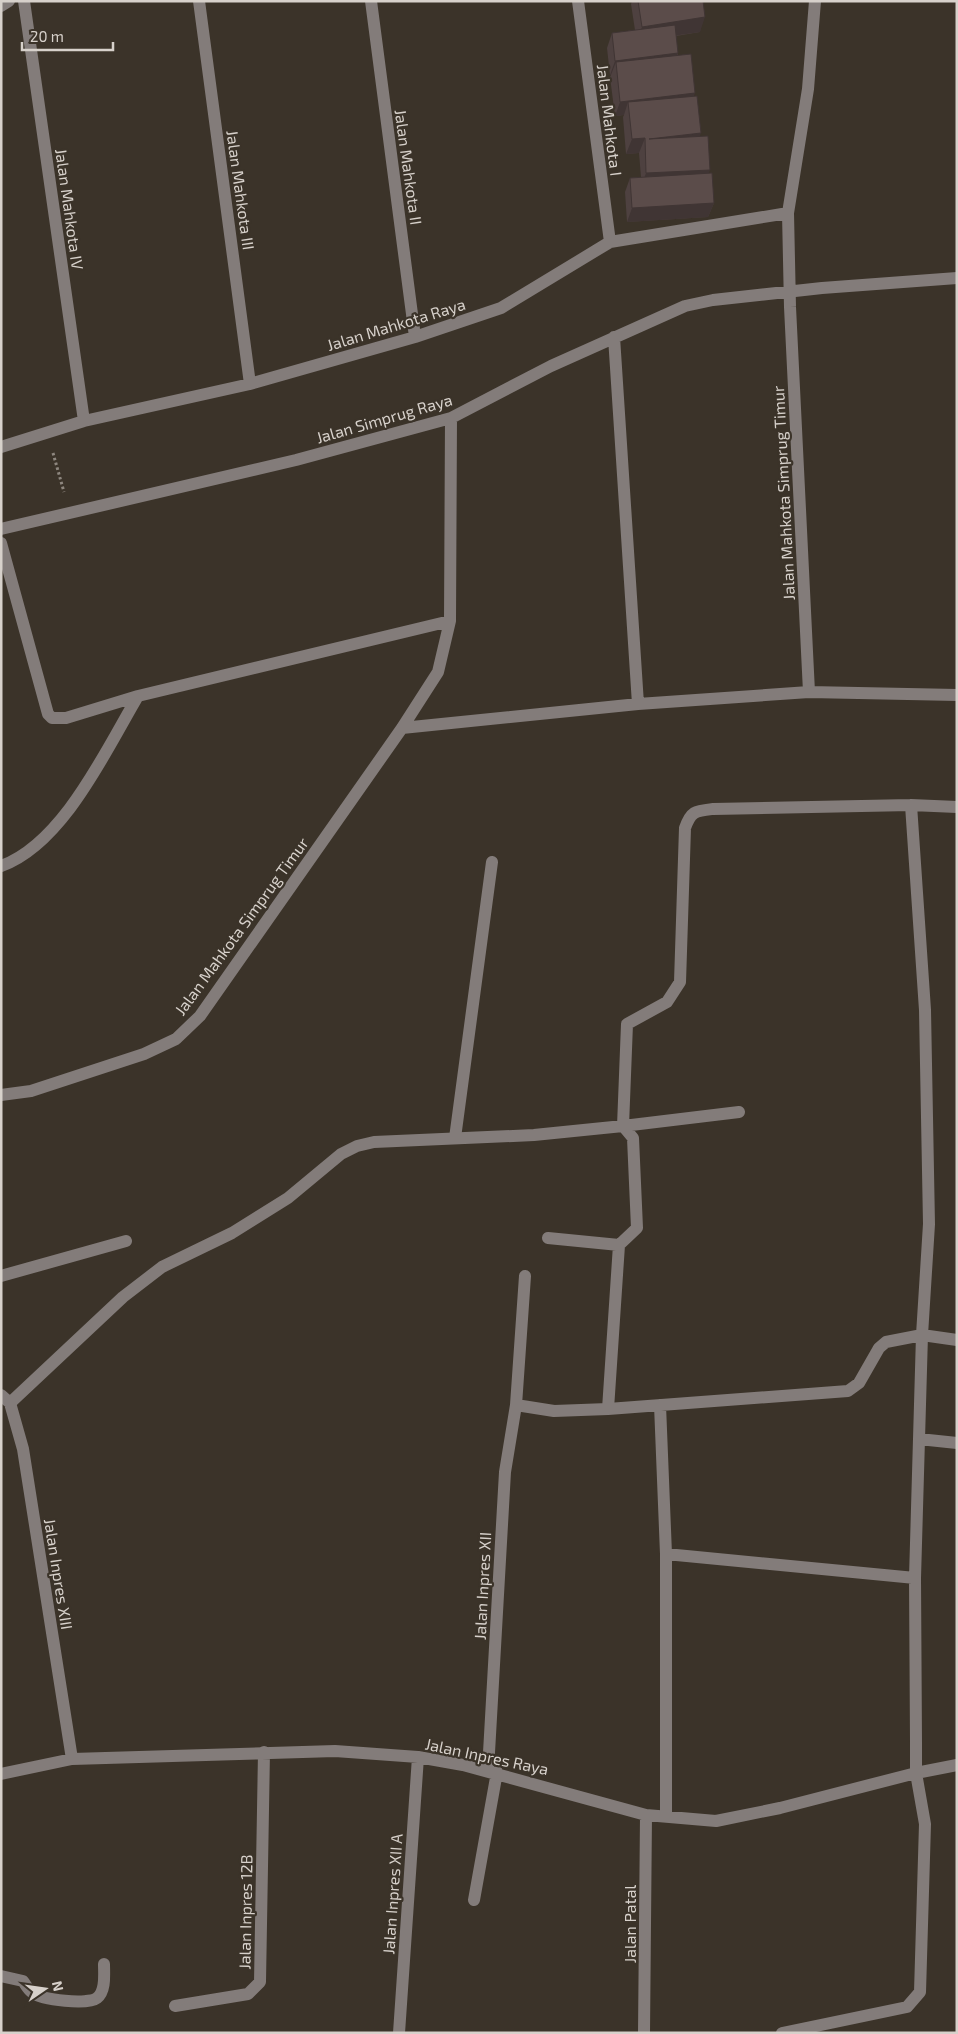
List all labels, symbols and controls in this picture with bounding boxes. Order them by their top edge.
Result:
scale bar [22,20,114,52]
text: 20 m [30,27,64,45]
street label: Jalan Mahkota I [594,63,626,177]
street label: Jalan Mahkota II [391,108,427,226]
street label: Jalan Mahkota III [223,129,259,251]
street label: Jalan Mahkota IV [52,147,88,271]
street label: Jalan Mahkota Raya [324,294,468,354]
street label: Jalan Mahkota Simprug Timur [768,385,798,601]
street label: Jalan Simprug Raya [314,389,454,447]
street label: Jalan Mahkota Simprug Timur [170,833,312,1019]
street label: Jalan Inpres XIII [41,1517,77,1631]
street label: Jalan Inpres XII [470,1532,494,1640]
street label: Jalan Inpres Raya [424,1734,550,1778]
street label: Jalan Inpres XII A [378,1833,406,1955]
street label: Jalan Inpres 12B [234,1854,256,1970]
street label: Jalan Patal [620,1885,639,1963]
north arrow [20,1964,70,2014]
text: N [49,1979,68,1993]

